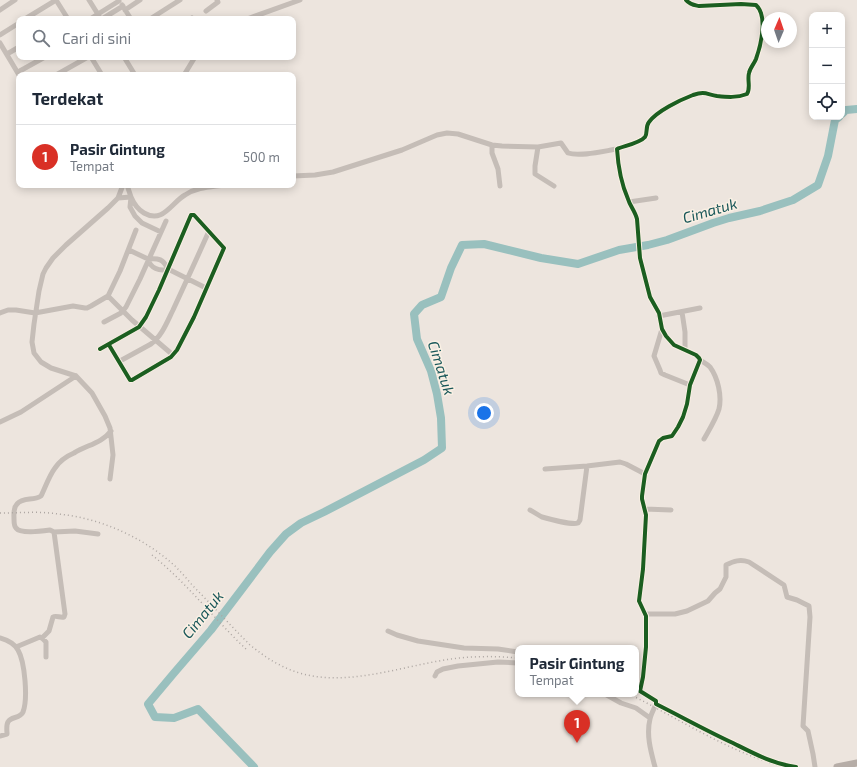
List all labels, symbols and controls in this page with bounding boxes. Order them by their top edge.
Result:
north arrow [761,12,797,48]
map controls [809,12,845,120]
button: + [809,12,845,48]
search box [16,16,296,60]
icon: search [30,27,52,49]
text: Cari di sini [62,29,131,47]
button: − [809,48,845,84]
button: locate [809,84,845,120]
text: Terdekat [32,88,103,108]
text: Pasir Gintung [70,140,165,158]
text: 1 [42,149,48,165]
text: 500 m [243,149,280,165]
text: Tempat [70,158,114,174]
water label: Cimatuk [680,194,739,226]
water label: Cimatuk [425,338,459,397]
your location [474,403,494,423]
water label: Cimatuk [178,587,227,642]
popup [515,645,639,697]
text: Pasir Gintung [530,654,624,672]
text: Tempat [530,672,574,688]
pin: 1 [564,710,590,743]

